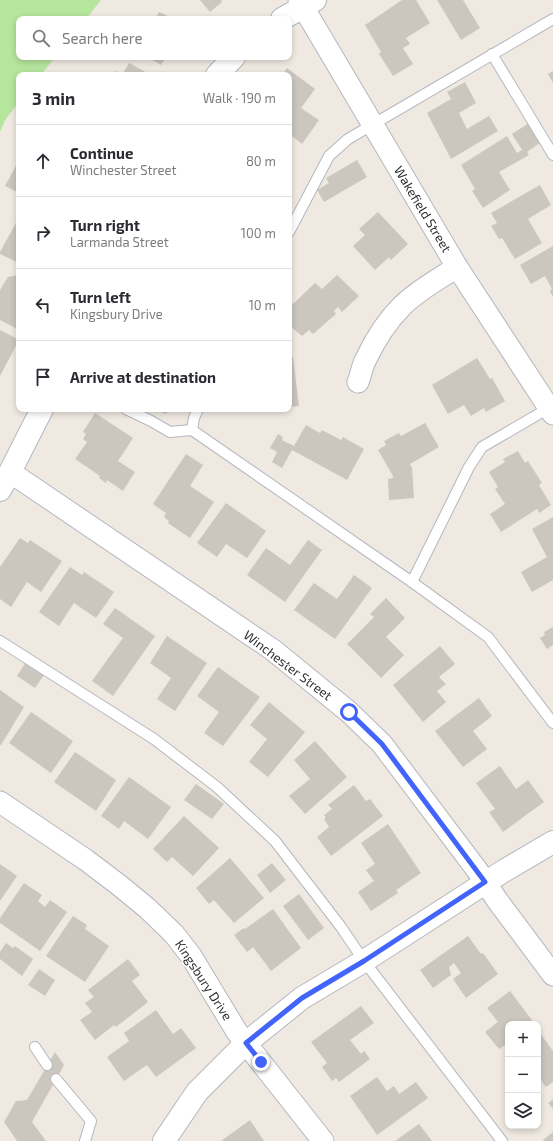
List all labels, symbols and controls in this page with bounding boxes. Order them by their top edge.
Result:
search box [16,16,292,60]
icon: search [30,27,52,49]
text: Search here [62,29,143,47]
text: 3 min [32,88,75,108]
text: Walk · 190 m [203,90,276,106]
text: Continue [70,144,133,162]
icon: ahead [32,150,54,172]
text: 80 m [246,153,276,169]
text: Winchester Street [70,162,177,178]
street label: Wakefield Street [391,163,455,255]
text: Turn right [70,216,140,234]
icon: right [32,222,54,244]
text: 100 m [241,225,276,241]
text: Larmanda Street [70,234,169,250]
text: Turn left [70,288,131,306]
icon: left [32,294,54,316]
text: 10 m [249,297,276,313]
text: Kingsbury Drive [70,306,163,322]
icon: arrive [32,366,54,388]
text: Arrive at destination [70,368,216,386]
street label: Winchester Street [241,627,335,703]
route start [340,703,358,721]
street label: Kingsbury Drive [172,937,236,1023]
map controls [505,1021,541,1129]
button: + [505,1021,541,1057]
route end [252,1053,270,1071]
button: − [505,1057,541,1093]
button: layers [505,1093,541,1129]

